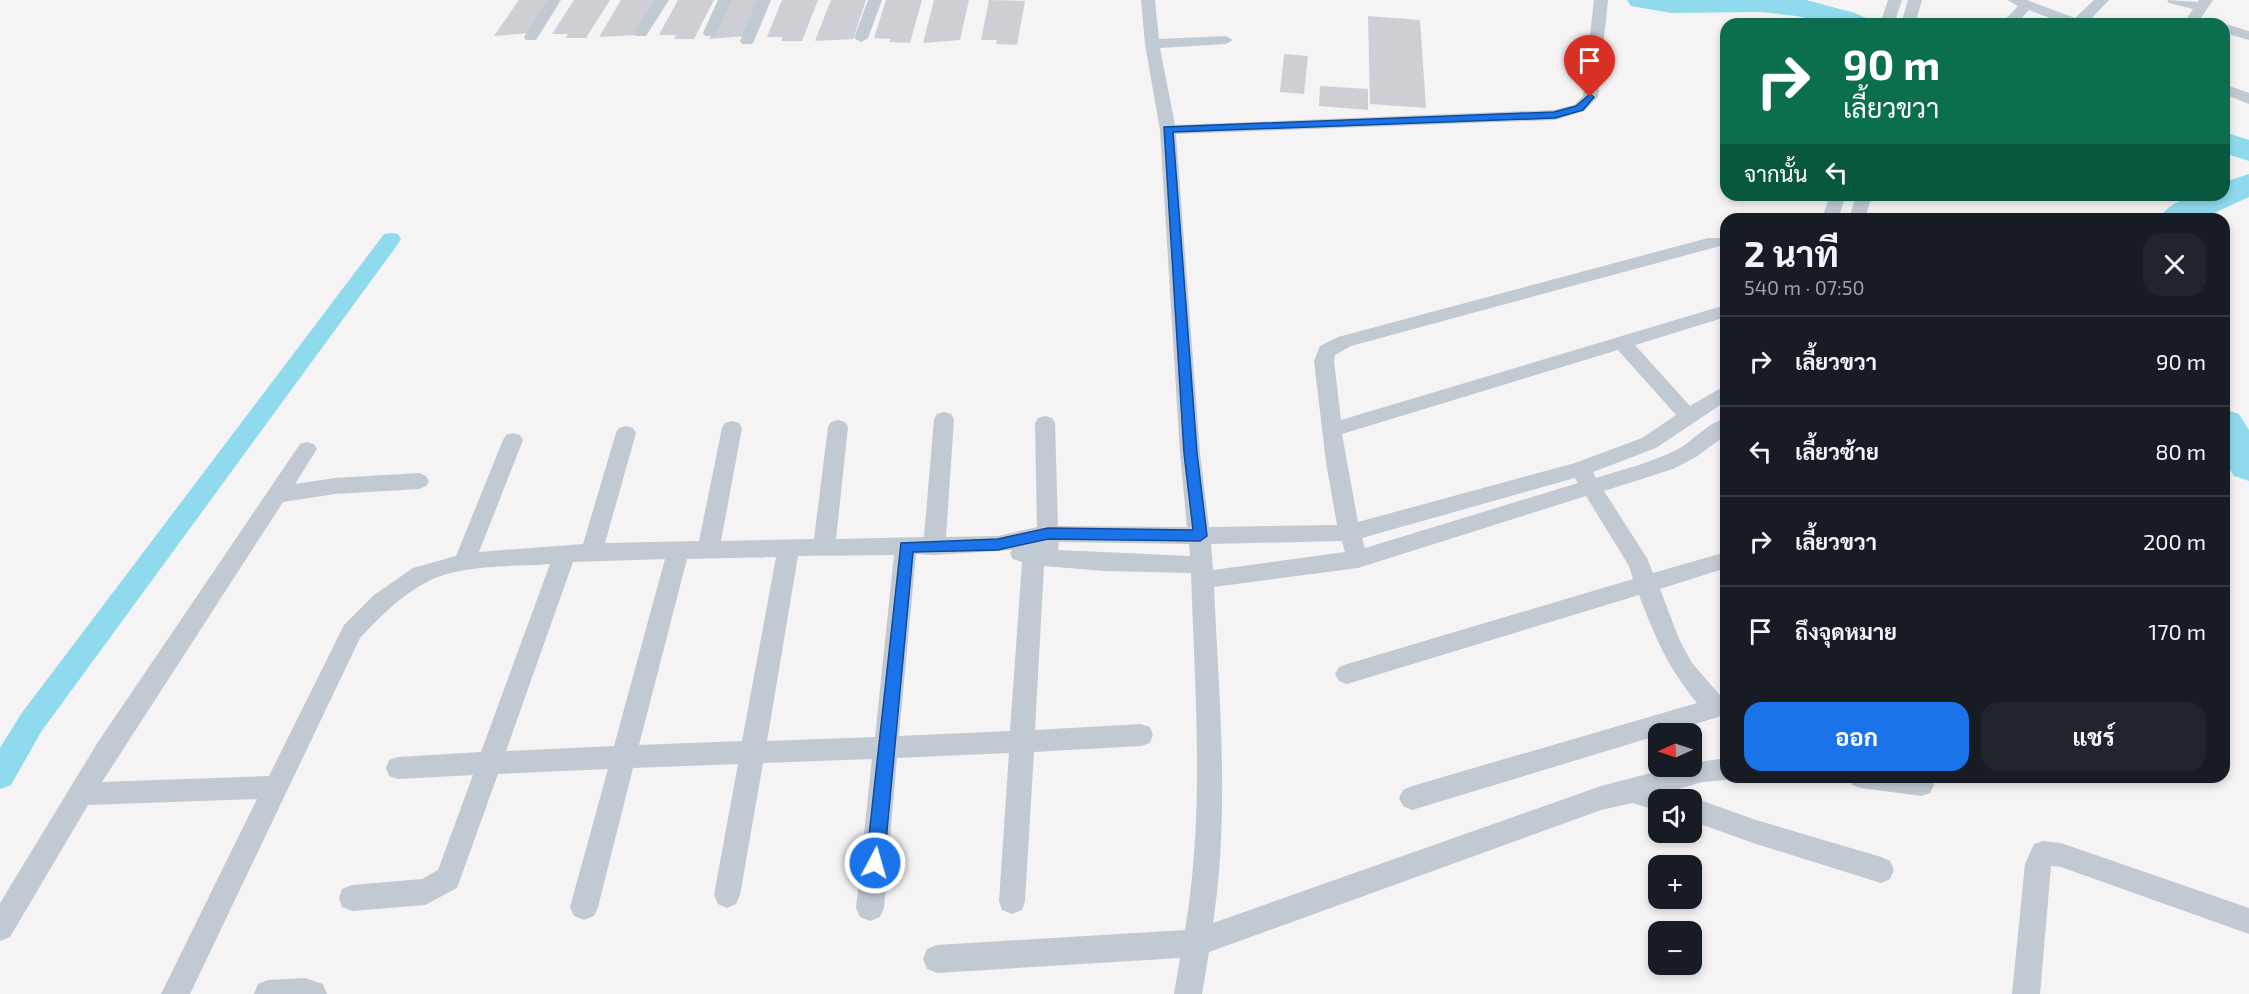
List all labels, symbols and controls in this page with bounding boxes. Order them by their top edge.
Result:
pin [1564,35,1615,97]
text: 90 m [1843,38,1940,88]
icon: right [1744,42,1822,120]
icon: arrive [1573,44,1606,77]
text: เลี้ยวขวา [1843,91,1939,123]
icon: left [1820,156,1853,189]
text: จากนั้น [1744,160,1808,186]
text: 2 นาที [1744,231,1839,274]
button: close [2143,233,2206,296]
text: 540 m · 07:50 [1744,275,1865,299]
icon: right [1744,345,1777,378]
text: เลี้ยวขวา [1795,348,1877,374]
text: 90 m [2156,348,2206,374]
icon: left [1744,435,1777,468]
text: เลี้ยวซ้าย [1795,438,1879,464]
text: 80 m [2155,438,2206,464]
icon: right [1744,525,1777,558]
text: เลี้ยวขวา [1795,528,1877,554]
text: 200 m [2143,528,2206,554]
icon: arrive [1744,615,1777,648]
text: ถึงจุดหมาย [1795,618,1897,644]
text: 170 m [2149,618,2206,644]
button: ออก [1744,702,1969,771]
button: แชร์ [1981,702,2206,771]
north arrow [1648,723,1702,777]
map controls [1648,723,1702,975]
button: sound [1648,789,1702,843]
position arrow [843,831,907,895]
button: + [1648,855,1702,909]
button: − [1648,921,1702,975]

